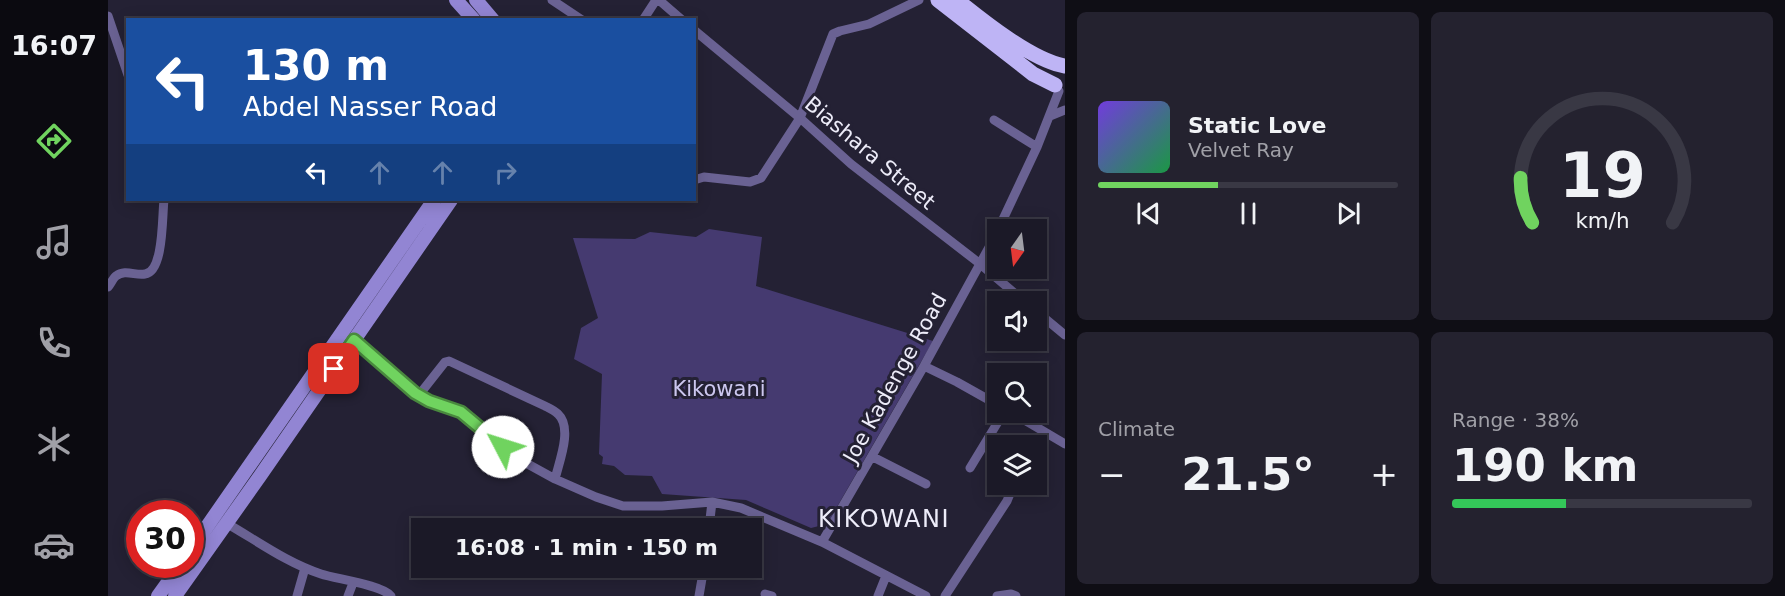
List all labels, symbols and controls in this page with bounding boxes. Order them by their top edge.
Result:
text: 16:07 [11,30,97,61]
text: 130 m [243,41,389,90]
icon: left [144,42,222,120]
text: Abdel Nasser Road [243,91,497,122]
street label: Biashara Street [800,92,940,214]
text: Static Love [1188,113,1326,138]
icon: directions [33,120,75,162]
text: Velvet Ray [1188,138,1294,162]
text: 19 [1559,139,1645,212]
icon: left [300,156,333,189]
icon: ahead [363,156,396,189]
icon: ahead [426,156,459,189]
icon: right [489,156,522,189]
icon: previous [1132,197,1165,230]
icon: pause [1232,197,1265,230]
icon: next [1332,197,1365,230]
text: km/h [1575,208,1629,233]
north arrow [987,219,1047,279]
map controls [987,219,1047,495]
icon: music [33,221,75,263]
street label: Joe Kadenge Road [837,289,952,469]
button: sound [987,291,1047,351]
icon: phone [33,322,75,364]
pin [308,343,359,394]
icon: arrive [317,352,350,385]
button: search [987,363,1047,423]
park label: Kikowani [672,377,766,401]
text: Range · 38% [1452,408,1579,432]
position arrow [471,415,535,479]
text: Climate [1098,417,1175,441]
icon: climate [33,423,75,465]
button: layers [987,435,1047,495]
text: 190 km [1452,439,1638,492]
text: 21.5° [1181,448,1315,501]
text: − [1098,455,1126,494]
text: + [1370,455,1398,494]
speed limit sign: 30 [126,500,204,578]
district label: KIKOWANI [818,505,950,533]
icon: car [33,524,75,566]
text: 16:08 · 1 min · 150 m [455,535,718,560]

